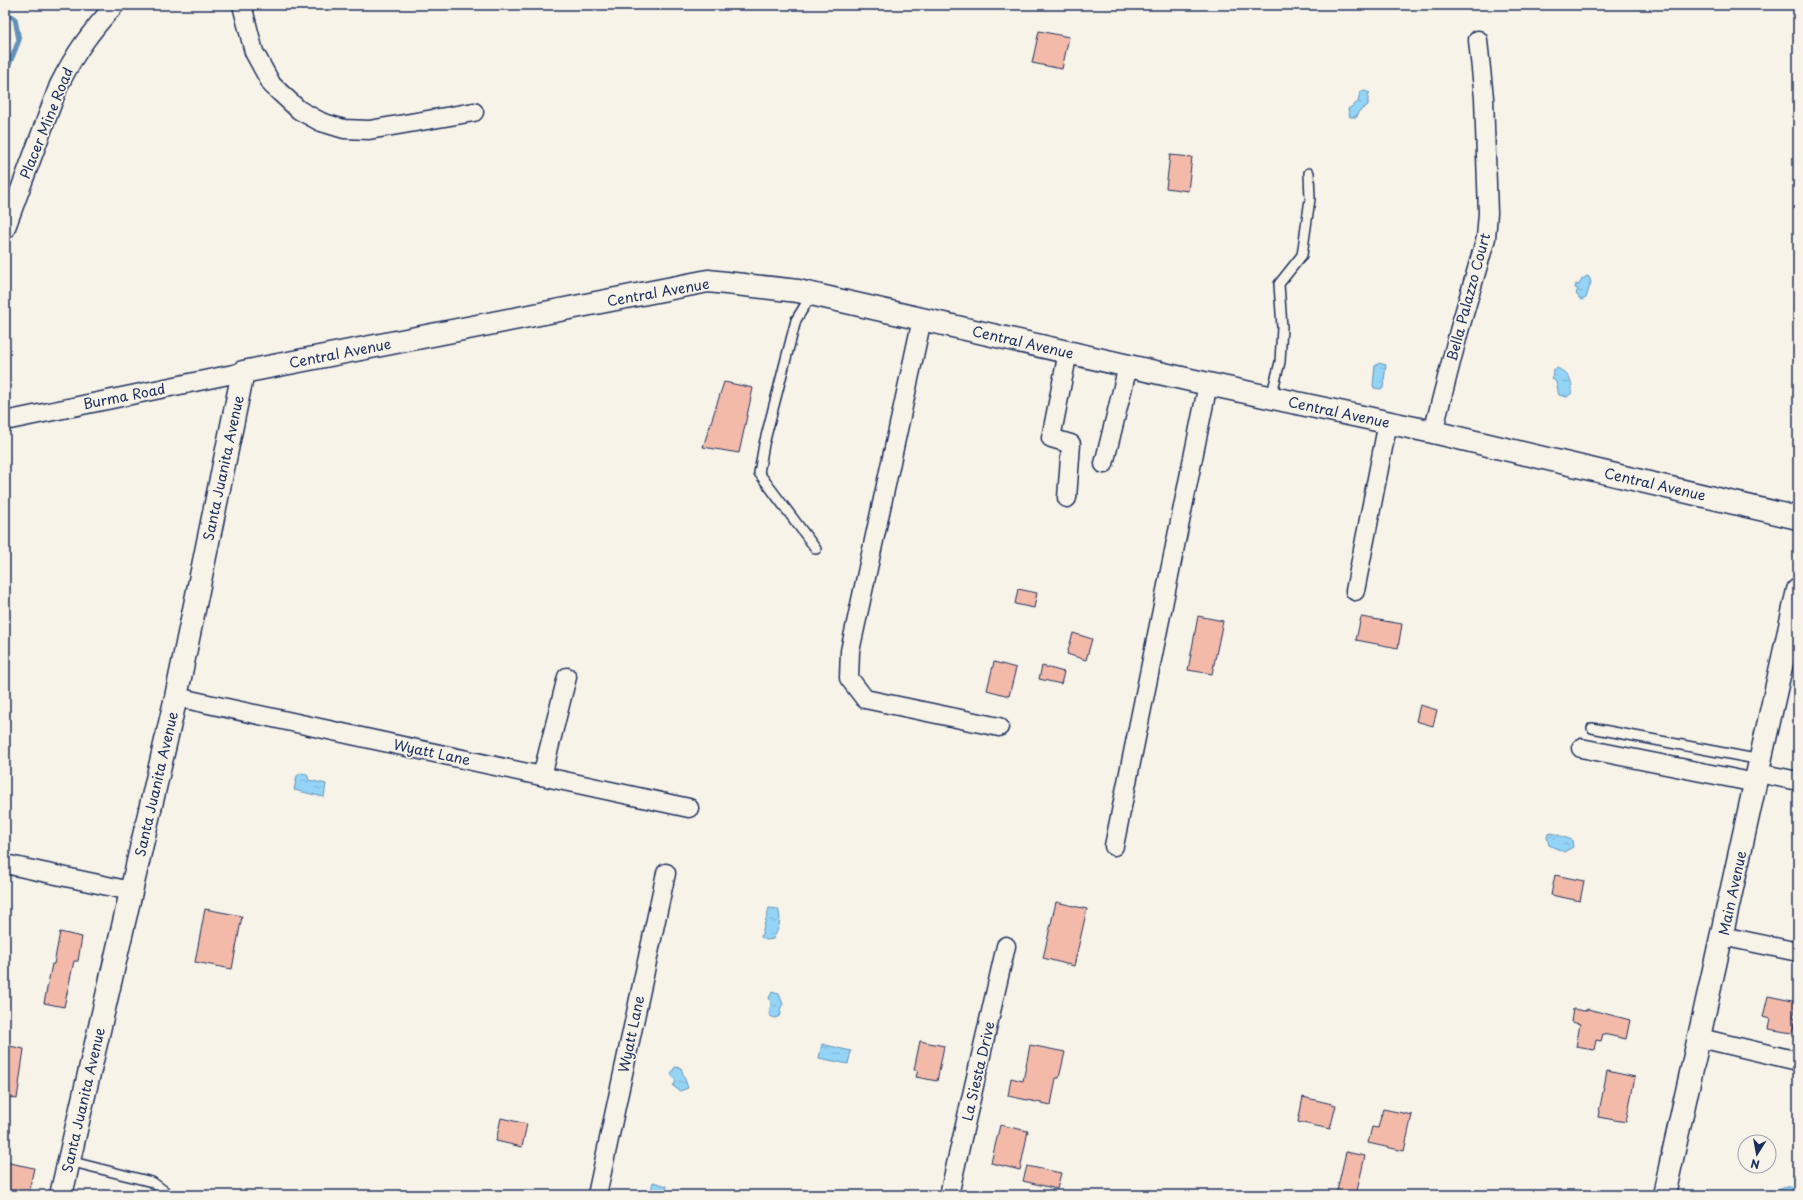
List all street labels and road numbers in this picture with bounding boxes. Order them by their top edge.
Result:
street label: Placer Mine Road [14,64,78,182]
street label: Bella Palazzo Court [1441,230,1495,363]
street label: Central Avenue [605,273,711,311]
street label: Central Avenue [970,320,1076,364]
street label: Central Avenue [287,333,393,373]
street label: Burma Road [81,378,167,414]
street label: Central Avenue [1286,391,1392,433]
street label: Santa Juanita Avenue [197,393,249,543]
street label: Central Avenue [1602,462,1708,506]
street label: Santa Juanita Avenue [129,709,183,859]
street label: Wyatt Lane [392,734,473,770]
street label: Main Avenue [1713,848,1751,937]
street label: Wyatt Lane [613,993,649,1074]
street label: La Siesta Drive [956,1019,1000,1123]
street label: Santa Juanita Avenue [56,1025,110,1175]

